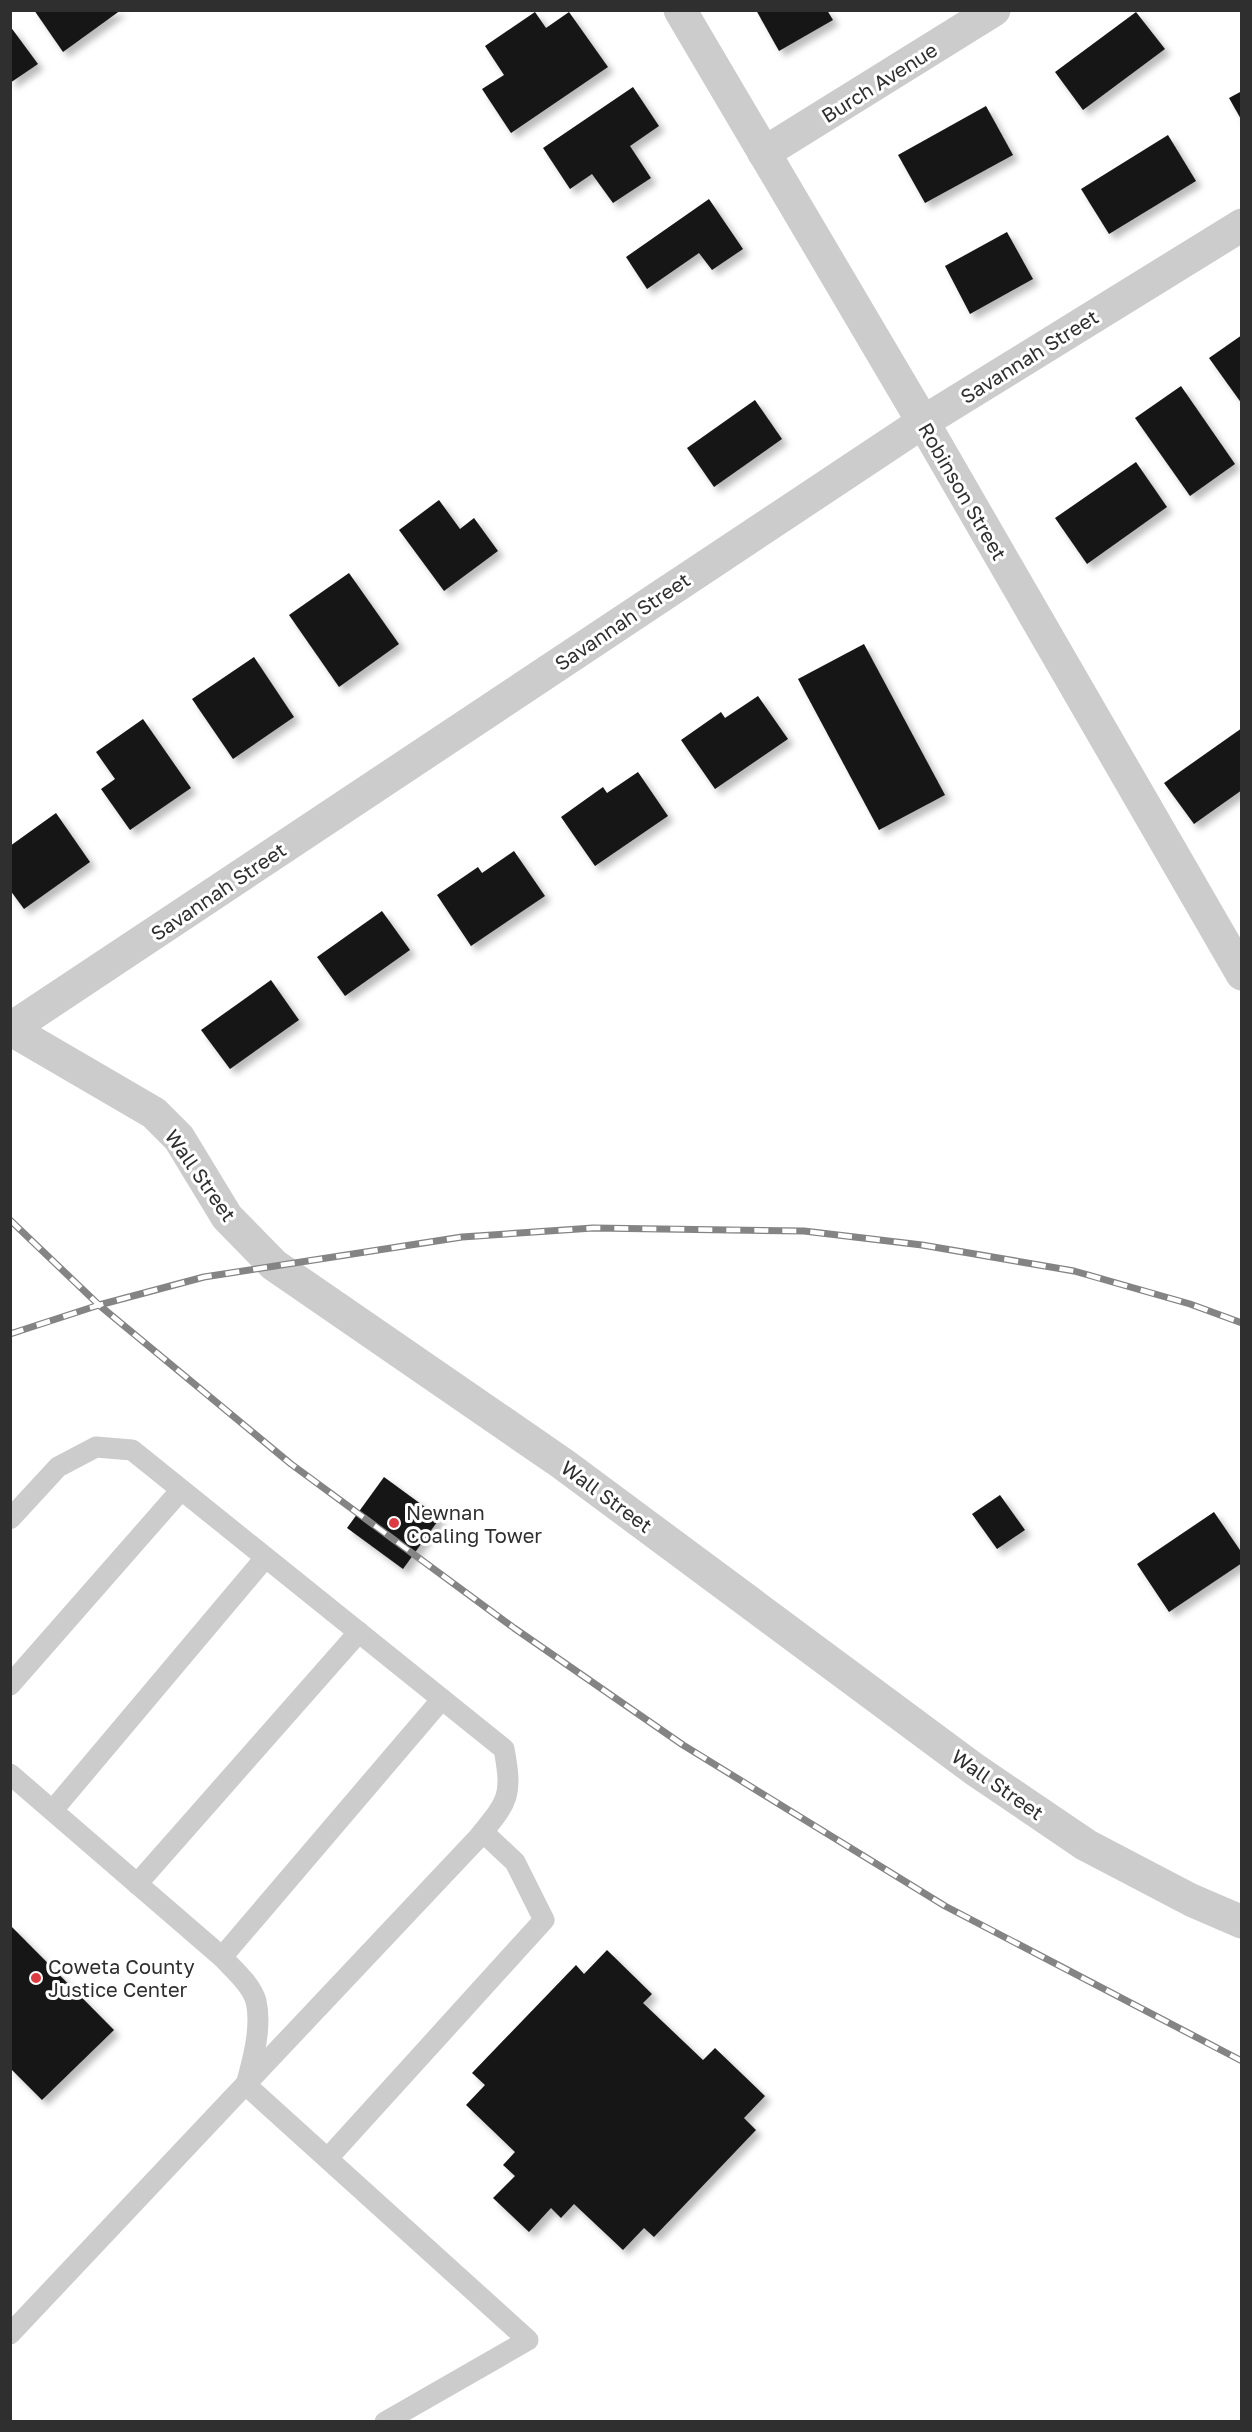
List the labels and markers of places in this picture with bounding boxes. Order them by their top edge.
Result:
place label: Newnan Coaling Tower [406,1500,542,1547]
marker: Newnan Coaling Tower [387,1516,401,1530]
place label: Coweta County Justice Center [48,1954,195,2001]
marker: Coweta County Justice Center [29,1971,43,1985]

